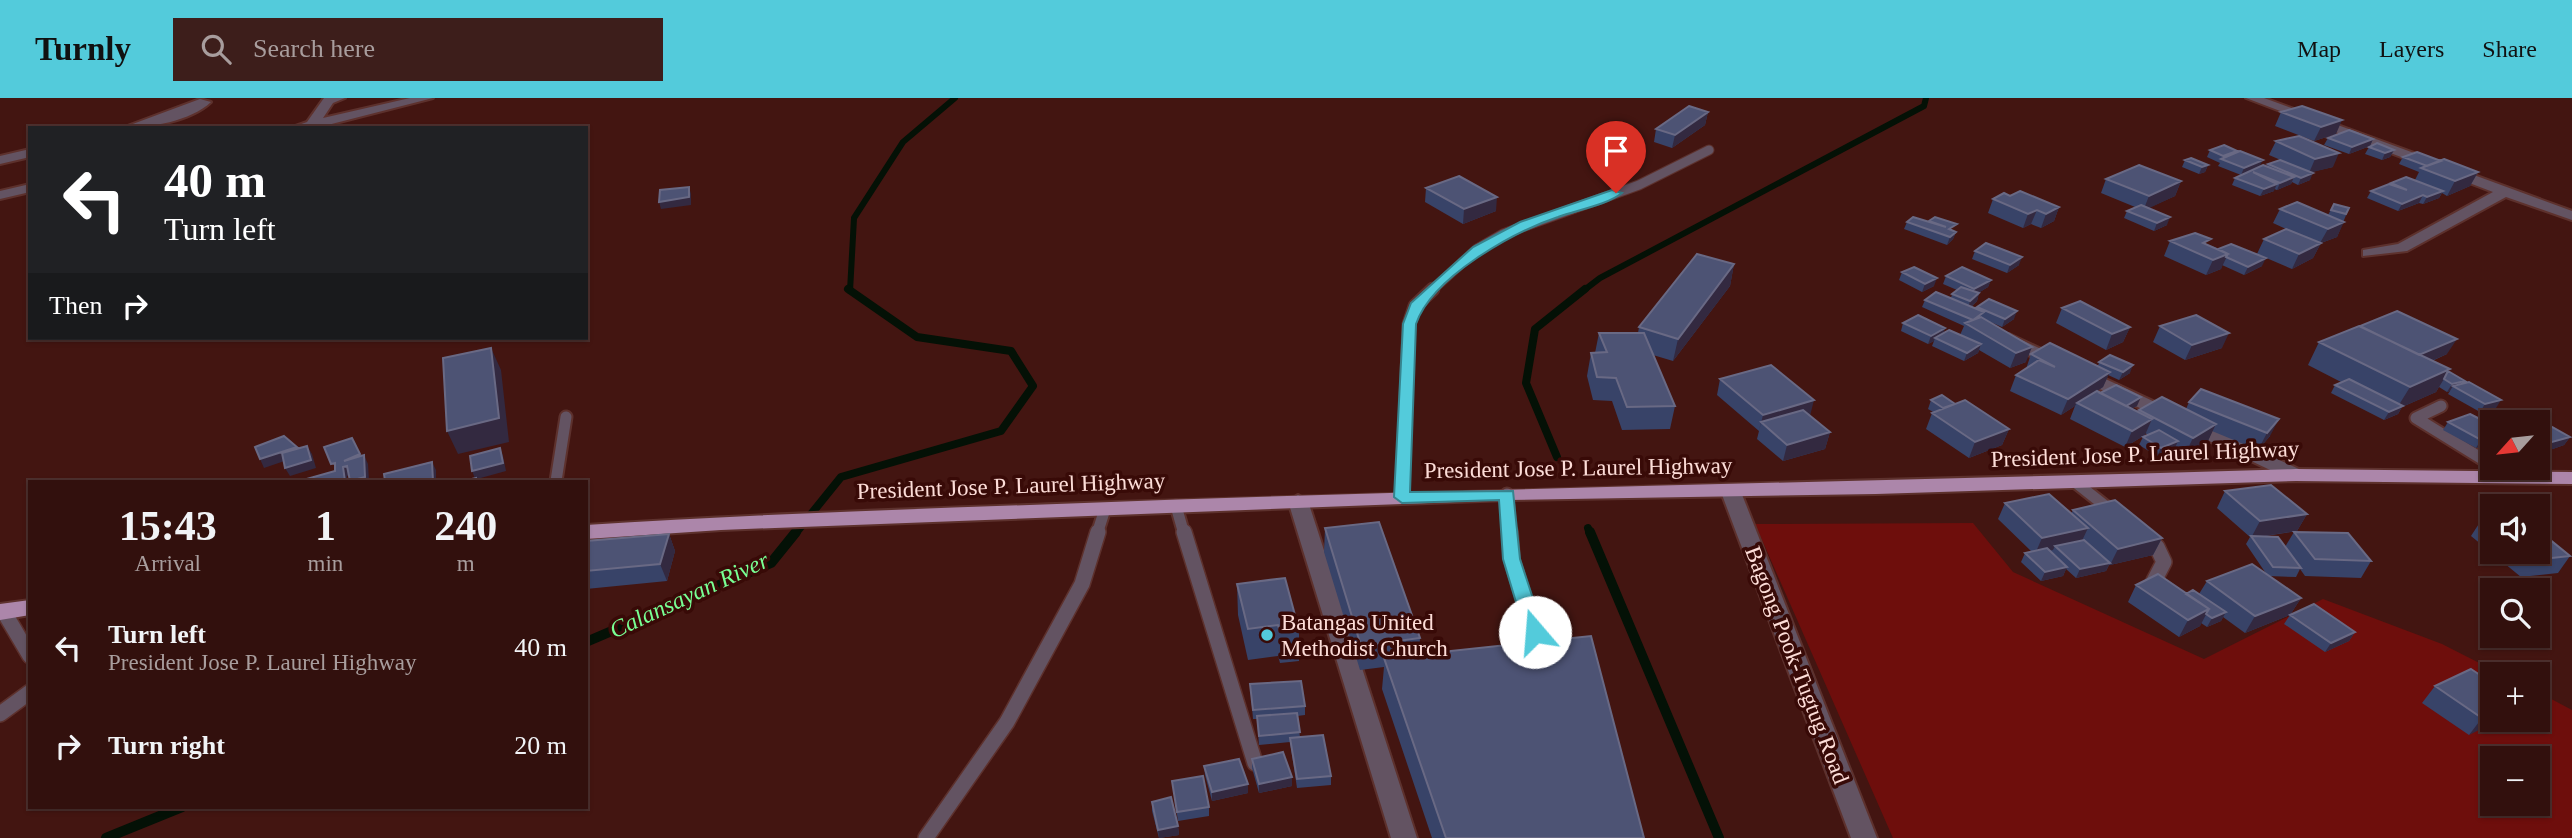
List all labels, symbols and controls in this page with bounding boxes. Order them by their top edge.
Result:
search box [173,18,663,81]
icon: search [197,30,235,68]
text: Turnly [35,31,131,67]
text: Search here [253,34,375,63]
text: Map [2297,36,2341,62]
text: Layers [2379,36,2444,62]
text: Share [2482,36,2537,62]
pin [1586,121,1646,193]
icon: arrive [1597,132,1635,170]
text: 40 m [164,153,266,208]
icon: left [49,154,140,245]
text: Turn left [164,211,276,247]
icon: right [116,287,154,325]
text: Then [49,291,102,320]
north arrow [2480,410,2550,480]
map controls [2480,410,2550,816]
street label: President Jose P. Laurel Highway [1990,436,2300,472]
street label: President Jose P. Laurel Highway [1424,453,1733,483]
street label: President Jose P. Laurel Highway [856,468,1166,504]
button: sound [2480,494,2550,564]
text: 15:43 [119,503,217,549]
text: 1 [315,503,336,549]
text: 240 [434,503,497,549]
street label: Bagong Pook-Tugtug Road [1740,543,1854,788]
water label: Calansayan River [605,546,773,643]
text: Arrival [135,551,201,576]
text: min [308,551,343,576]
text: m [457,551,475,576]
button: search [2480,578,2550,648]
position arrow [1498,595,1572,669]
place label: Batangas United Methodist Church [1281,610,1448,661]
text: Turn left [108,620,206,649]
marker: Batangas United Methodist Church [1259,627,1275,643]
icon: left [49,629,87,667]
text: 40 m [514,633,567,662]
text: President Jose P. Laurel Highway [108,650,417,675]
button: + [2480,662,2550,732]
icon: right [49,727,87,765]
text: Turn right [108,731,225,760]
text: 20 m [514,731,567,760]
button: − [2480,746,2550,816]

